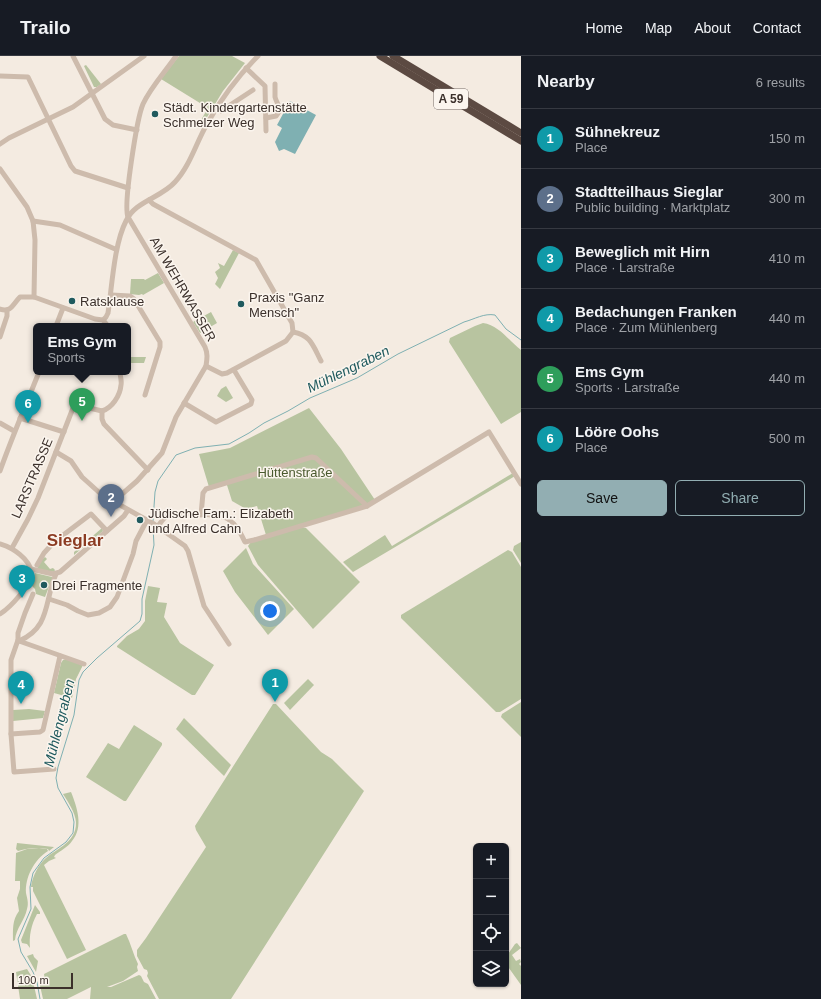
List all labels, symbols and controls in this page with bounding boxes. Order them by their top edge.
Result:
text: Trailo [20,17,71,38]
text: Home [586,20,623,36]
text: Map [645,20,672,36]
text: About [694,20,731,36]
text: Contact [753,20,801,36]
text: Nearby [537,72,595,91]
text: 6 results [756,75,805,90]
road number: A 59 [434,89,468,109]
place label: Städt. Kindergartenstätte Schmelzer Weg [163,100,307,130]
marker: Städt. Kindergartenstätte Schmelzer Weg [150,109,160,119]
text: Sühnekreuz [575,123,660,140]
text: 1 [546,131,554,146]
text: 150 m [769,131,805,146]
text: Place [575,140,608,155]
text: Stadtteilhaus Sieglar [575,183,723,200]
text: 2 [546,191,554,206]
text: 300 m [769,191,805,206]
text: Public building · Marktplatz [575,200,730,215]
street label: AM WEHRWASSER [147,234,219,344]
text: Beweglich mit Hirn [575,243,710,260]
text: 3 [546,251,554,266]
text: 410 m [769,251,805,266]
text: Place · Larstraße [575,260,675,275]
place label: Praxis "Ganz Mensch" [249,290,324,320]
place label: Ratsklause [80,294,144,309]
marker: Ratsklause [67,296,77,306]
marker: Praxis "Ganz Mensch" [236,299,246,309]
text: Bedachungen Franken [575,303,737,320]
text: 4 [546,311,554,326]
text: 440 m [769,311,805,326]
text: Place · Zum Mühlenberg [575,320,717,335]
popup [33,323,131,375]
text: Ems Gym [47,333,117,350]
water label: Mühlengraben [304,342,392,396]
text: Sports [47,350,85,365]
text: Ems Gym [575,363,644,380]
text: 5 [546,371,554,386]
text: 440 m [769,371,805,386]
text: Sports · Larstraße [575,380,680,395]
pin: 5 [69,388,95,421]
pin: 6 [15,390,41,423]
text: Lööre Oohs [575,423,659,440]
text: 6 [546,431,554,446]
text: 500 m [769,431,805,446]
street label: LARSTRASSE [8,435,56,521]
text: Place [575,440,608,455]
park label: Hüttenstraße [257,465,333,480]
button: Save [537,480,667,516]
button: Share [675,480,805,516]
pin: 2 [98,484,124,517]
place label: Jüdische Fam.: Elizabeth und Alfred Cahn [148,506,293,536]
marker: Jüdische Fam.: Elizabeth und Alfred Cahn [135,515,145,525]
district label: Sieglar [47,531,104,550]
pin: 3 [9,565,35,598]
place label: Drei Fragmente [52,578,142,593]
marker: Drei Fragmente [39,580,49,590]
your location [260,601,280,621]
pin: 1 [262,669,288,702]
pin: 4 [8,671,34,704]
water label: Mühlengraben [40,677,78,768]
map controls [473,843,509,987]
button: + [473,843,509,879]
button: − [473,879,509,915]
button: locate [473,915,509,951]
button: layers [473,951,509,987]
scale bar [12,971,73,990]
text: 100 m [18,974,49,986]

